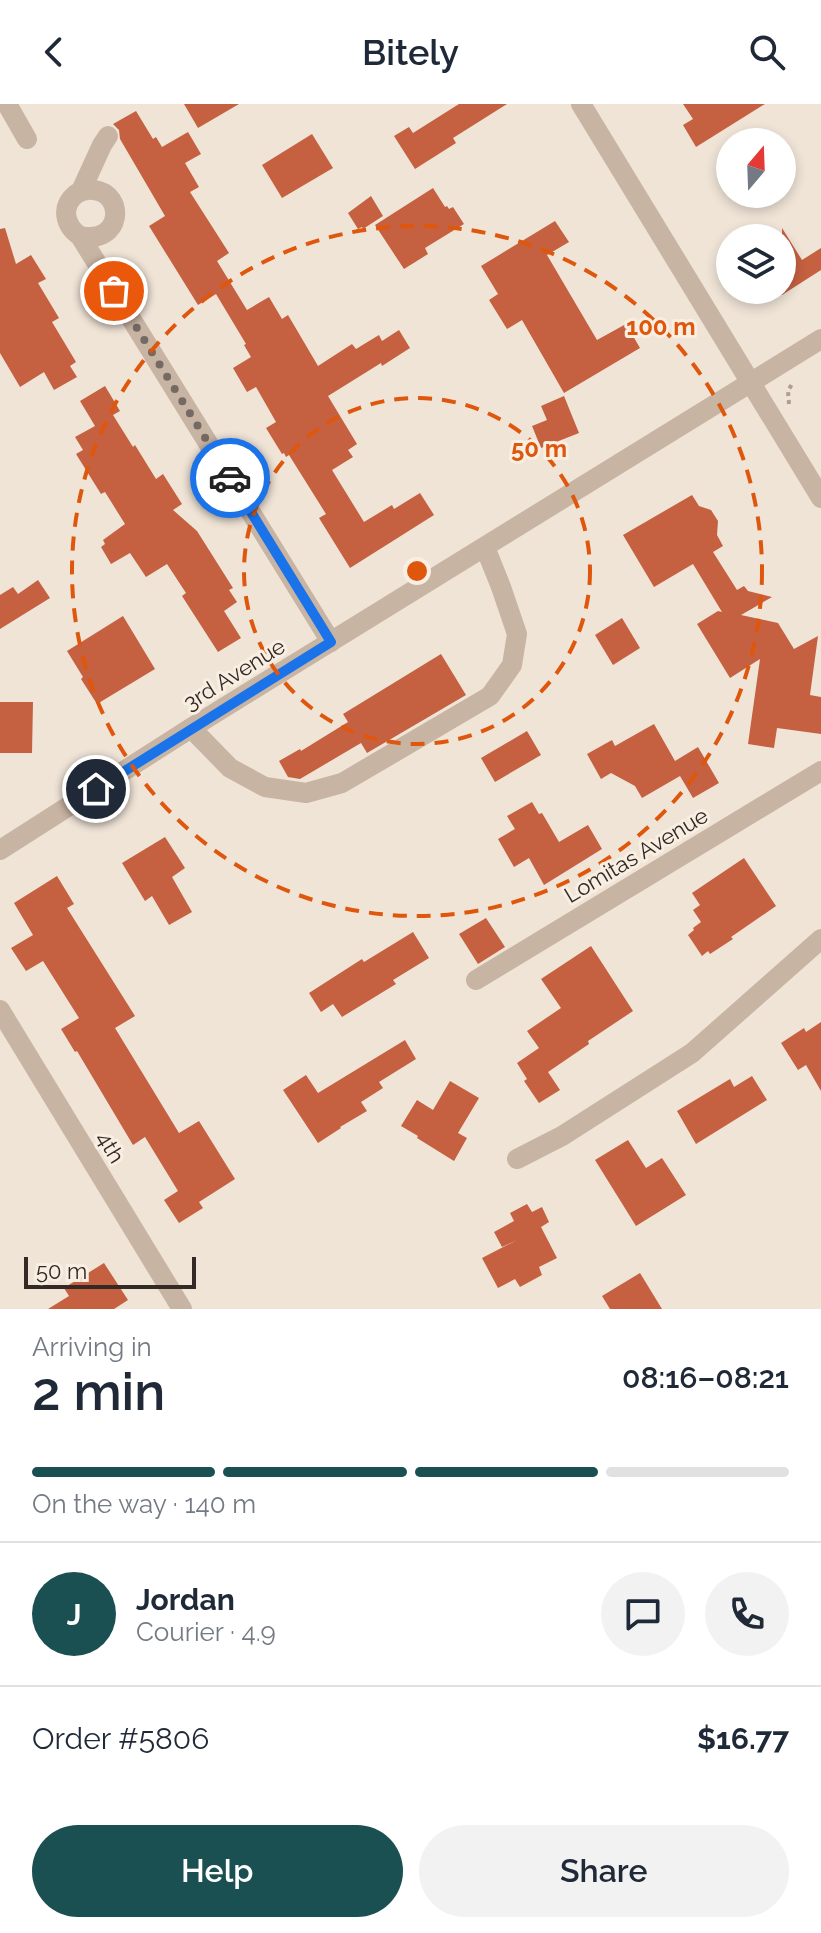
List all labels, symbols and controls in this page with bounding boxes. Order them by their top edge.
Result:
icon: back [32,30,76,74]
icon: search [745,30,789,74]
text: Bitely [362,31,459,73]
north arrow [716,128,796,208]
map controls [716,128,796,304]
button: layers [716,224,796,304]
pin [80,257,148,325]
icon: bag [92,269,136,313]
text: 100 m [626,312,696,341]
text: 50 m [511,434,567,463]
courier [190,438,270,518]
icon: car [208,456,252,500]
centre of rings [403,557,431,585]
street label: 3rd Avenue [178,632,290,715]
pin [62,755,130,823]
icon: home [74,767,118,811]
street label: Lomitas Avenue [560,802,713,908]
street label: 4th [92,1126,130,1168]
scale bar [24,1253,196,1289]
text: 50 m [36,1258,87,1284]
text: Arriving in [32,1332,152,1362]
text: 08:16–08:21 [622,1360,789,1395]
text: 2 min [32,1361,165,1422]
text: On the way · 140 m [32,1489,256,1519]
button: chat [601,1572,685,1656]
button: phone [705,1572,789,1656]
text: Jordan [136,1582,235,1617]
text: J [67,1597,81,1632]
text: Courier · 4.9 [136,1617,276,1647]
text: Order #5806 [32,1721,209,1756]
text: $16.77 [697,1721,789,1756]
button: Help [32,1825,403,1917]
button: Share [419,1825,789,1917]

